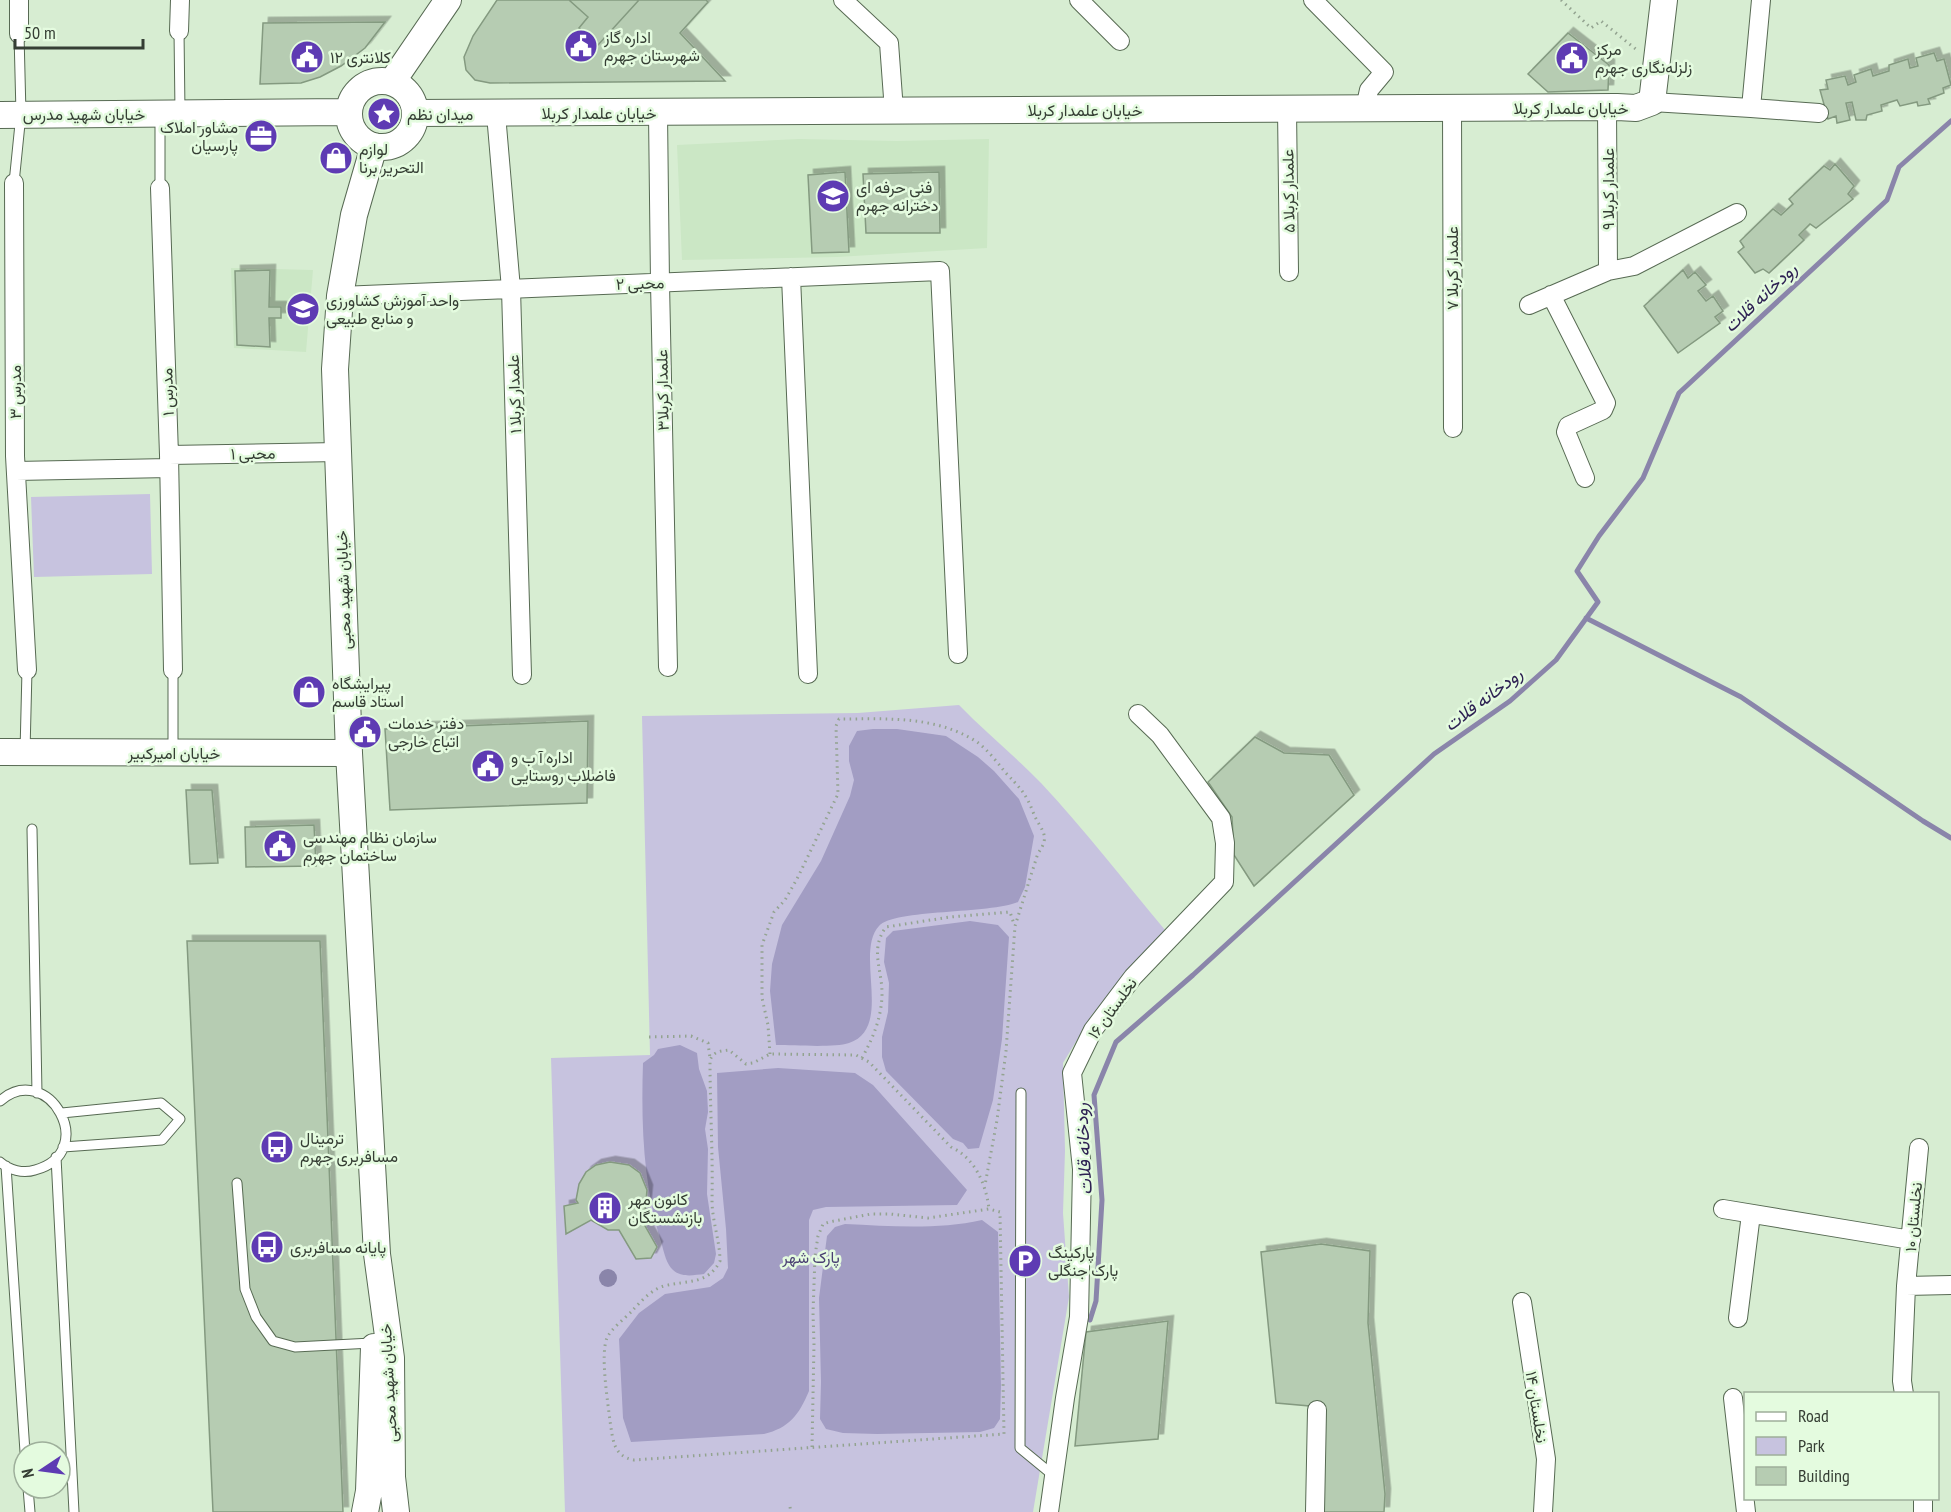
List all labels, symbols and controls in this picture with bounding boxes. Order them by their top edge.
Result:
scale bar [15,12,142,50]
text: 50 m [24,21,56,44]
place label: اداره گاز شهرستان جهرم [603,27,700,66]
public building icon: اداره گاز شهرستان جهرم [563,28,599,64]
public building icon: کلانتری ۱۲ [289,39,325,75]
place label: مرکز زلزله‌نگاری جهرم [1594,39,1692,78]
public building icon: مرکز زلزله‌نگاری جهرم [1554,40,1590,76]
place label: کلانتری ۱۲ [330,47,391,68]
place icon: میدان نظم [366,96,402,132]
street label: خیابان علمدار کربلا [1514,98,1629,119]
street label: خیابان علمدار کربلا [1028,100,1143,121]
street label: خیابان علمدار کربلا [542,103,657,124]
street label: خیابان شهید مدرس [23,104,145,125]
place label: میدان نظم [407,104,473,125]
place label: مشاور املاک پارسیان [160,117,238,157]
office icon: مشاور املاک پارسیان [243,118,279,154]
place label: لوازم التحریر برنا [359,139,424,178]
shop icon: لوازم التحریر برنا [318,140,354,176]
street label: علمدار کربلا ۹ [1598,148,1619,230]
street label: علمدار کربلا ۵ [1277,149,1300,233]
place label: فنی حرفه ای دخترانه جهرم [856,177,938,216]
school or university icon: فنی حرفه ای دخترانه جهرم [815,178,851,214]
street label: علمدار کربلا ۷ [1442,226,1463,310]
water label: رودخانه قلات [1718,257,1802,337]
street label: محبی ۲ [615,272,665,295]
place label: واحد آموزش کشاورزی و منابع طبیعی [326,290,459,330]
school or university icon: واحد آموزش کشاورزی و منابع طبیعی [285,291,321,327]
street label: علمدار کربلا۳ [651,349,674,431]
street label: علمدار کربلا ۱ [503,354,526,434]
street label: مدرس ۳ [5,365,26,419]
street label: مدرس ۱ [156,368,179,416]
street label: محبی ۱ [230,443,276,464]
street label: خیابان شهید محبی [331,530,356,650]
water label: رودخانه قلات [1439,662,1527,736]
place label: پیرایشگاه استاد قاسم [332,673,404,712]
shop icon: پیرایشگاه استاد قاسم [291,674,327,710]
place label: دفتر خدمات اتباع خارجی [388,713,464,753]
public building icon: دفتر خدمات اتباع خارجی [347,714,383,750]
street label: خیابان امیرکبیر [127,743,220,764]
place label: اداره آ ب و فاضلاب روستایی [511,747,616,786]
public building icon: اداره آ ب و فاضلاب روستایی [470,748,506,784]
place label: سازمان نظام مهندسی ساختمان جهرم [303,827,437,866]
public building icon: سازمان نظام مهندسی ساختمان جهرم [262,828,298,864]
street label: نخلستان ۱۶ [1083,973,1141,1043]
water label: رودخانه قلات [1069,1102,1097,1196]
place label: ترمینال مسافربری جهرم [300,1128,398,1167]
bus stop icon: ترمینال مسافربری جهرم [259,1129,295,1165]
street label: نخلستان ۱۰ [1900,1181,1926,1253]
place label: کانون مهر بازنشستگان [627,1189,702,1228]
building icon: کانون مهر بازنشستگان [587,1190,623,1226]
bus stop icon: پایانه مسافربری [249,1229,285,1265]
place label: پایانه مسافربری [290,1237,386,1259]
place label: پارکینگ پارک جنگلی [1048,1242,1118,1282]
parking icon: پارکینگ پارک جنگلی [1007,1243,1043,1279]
park label: پارک شهر [781,1247,840,1269]
street label: خیابان شهید محبی [375,1323,402,1443]
street label: نخلستان ۱۴ [1521,1370,1553,1444]
legend [1744,1392,1939,1500]
text: Road [1798,1404,1829,1427]
text: Park [1798,1434,1825,1457]
north arrow [12,1440,72,1500]
text: Building [1798,1464,1850,1487]
text: N [17,1467,38,1480]

